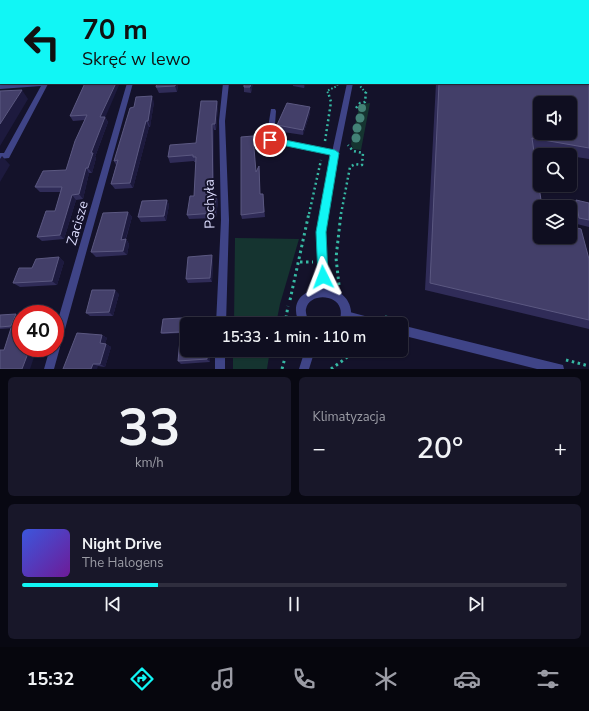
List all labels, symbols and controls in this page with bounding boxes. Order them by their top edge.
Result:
text: 70 m [82,11,148,49]
icon: left [16,16,68,68]
text: Skręć w lewo [82,47,190,71]
map controls [533,96,577,244]
button: sound [533,96,577,140]
pin [253,123,287,157]
icon: arrive [259,129,281,151]
button: search [533,148,577,192]
street label: Pochyła [200,179,219,229]
street label: Zacisze [62,199,93,248]
button: layers [533,200,577,244]
position arrow [302,256,344,298]
speed limit sign: 40 [12,305,64,357]
text: 15:33 · 1 min · 110 m [222,327,366,347]
text: 33 [118,392,180,463]
text: Klimatyzacja [313,408,386,426]
text: 20° [416,428,463,469]
text: − [313,434,326,464]
text: + [554,434,567,464]
text: km/h [135,454,164,472]
text: Night Drive [82,534,162,554]
text: The Halogens [82,554,163,572]
icon: previous [102,593,124,615]
icon: pause [283,593,305,615]
icon: next [465,593,487,615]
icon: directions [128,665,156,693]
icon: music [209,665,237,693]
icon: phone [290,665,318,693]
icon: climate [372,665,400,693]
icon: car [453,665,481,693]
icon: filters [534,665,562,693]
text: 15:32 [27,667,74,691]

